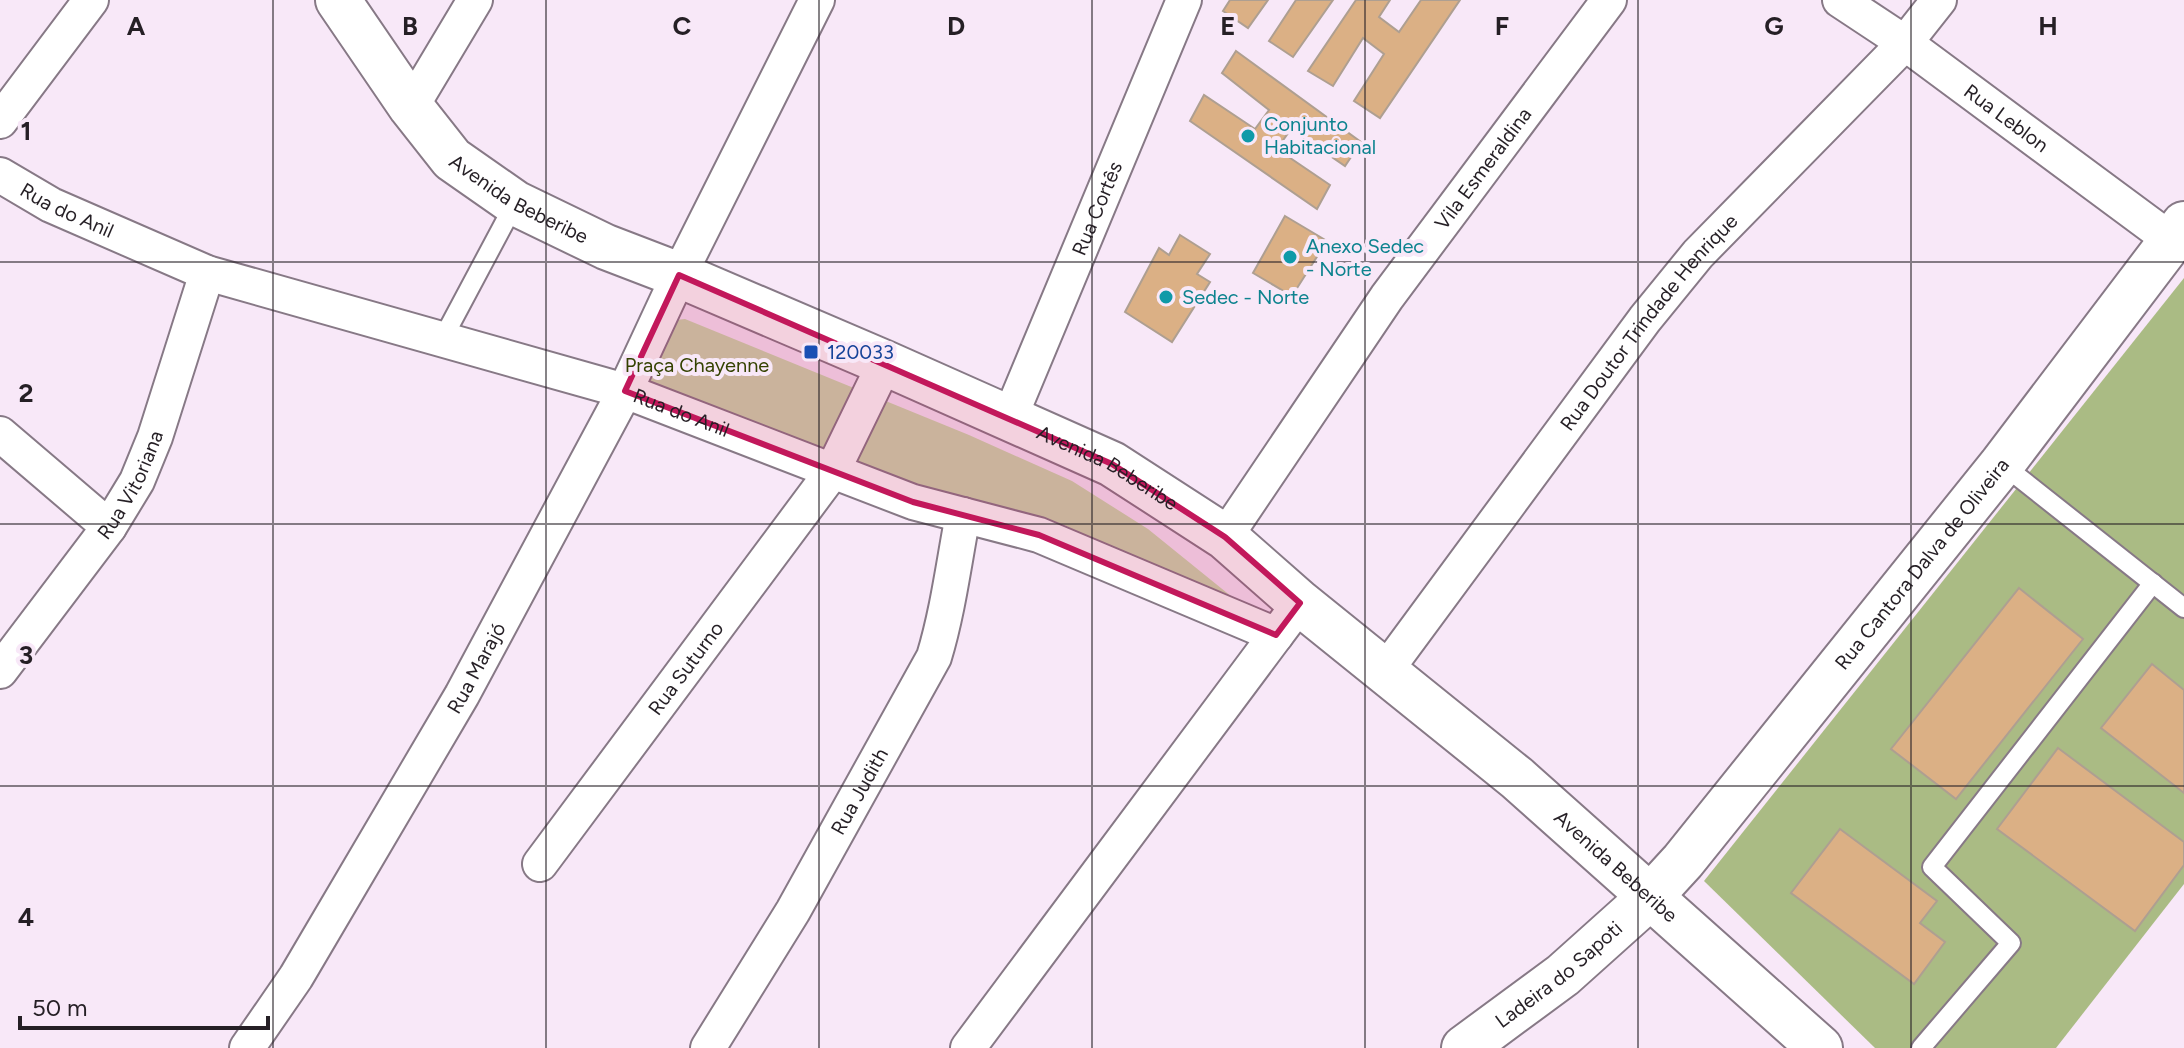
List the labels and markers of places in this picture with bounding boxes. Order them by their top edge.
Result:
place label: Conjunto Habitacional [1264,112,1376,159]
marker: Conjunto Habitacional [1239,127,1257,145]
place label: Anexo Sedec - Norte [1306,234,1424,281]
marker: Anexo Sedec - Norte [1281,248,1299,266]
place label: Sedec - Norte [1182,285,1309,309]
marker: Sedec - Norte [1157,288,1175,306]
place label: 120033 [827,340,894,364]
marker: 120033 [802,343,820,361]

